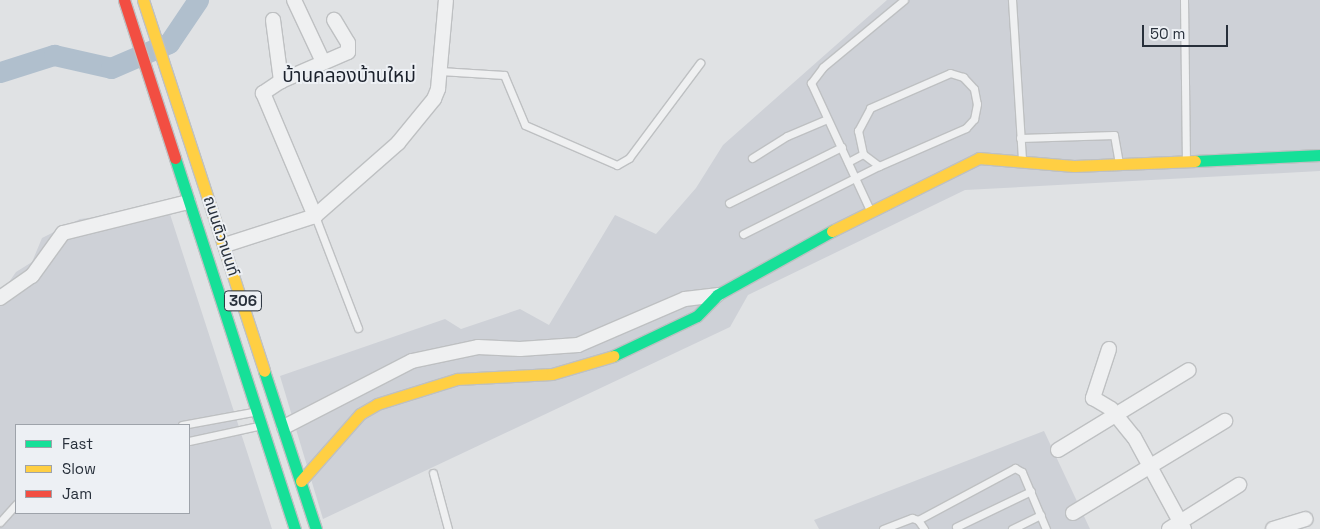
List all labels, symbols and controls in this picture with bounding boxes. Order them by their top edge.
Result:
scale bar [1145,15,1231,47]
text: 50 m [1150,24,1185,43]
district label: บ้านคลองบ้านใหม่ [282,65,416,87]
street label: ถนนติวานนท์ [199,193,243,279]
road number: 306 [223,288,263,314]
legend [15,424,190,514]
text: Fast [62,434,93,453]
text: Slow [62,459,96,478]
text: Jam [62,484,92,503]

